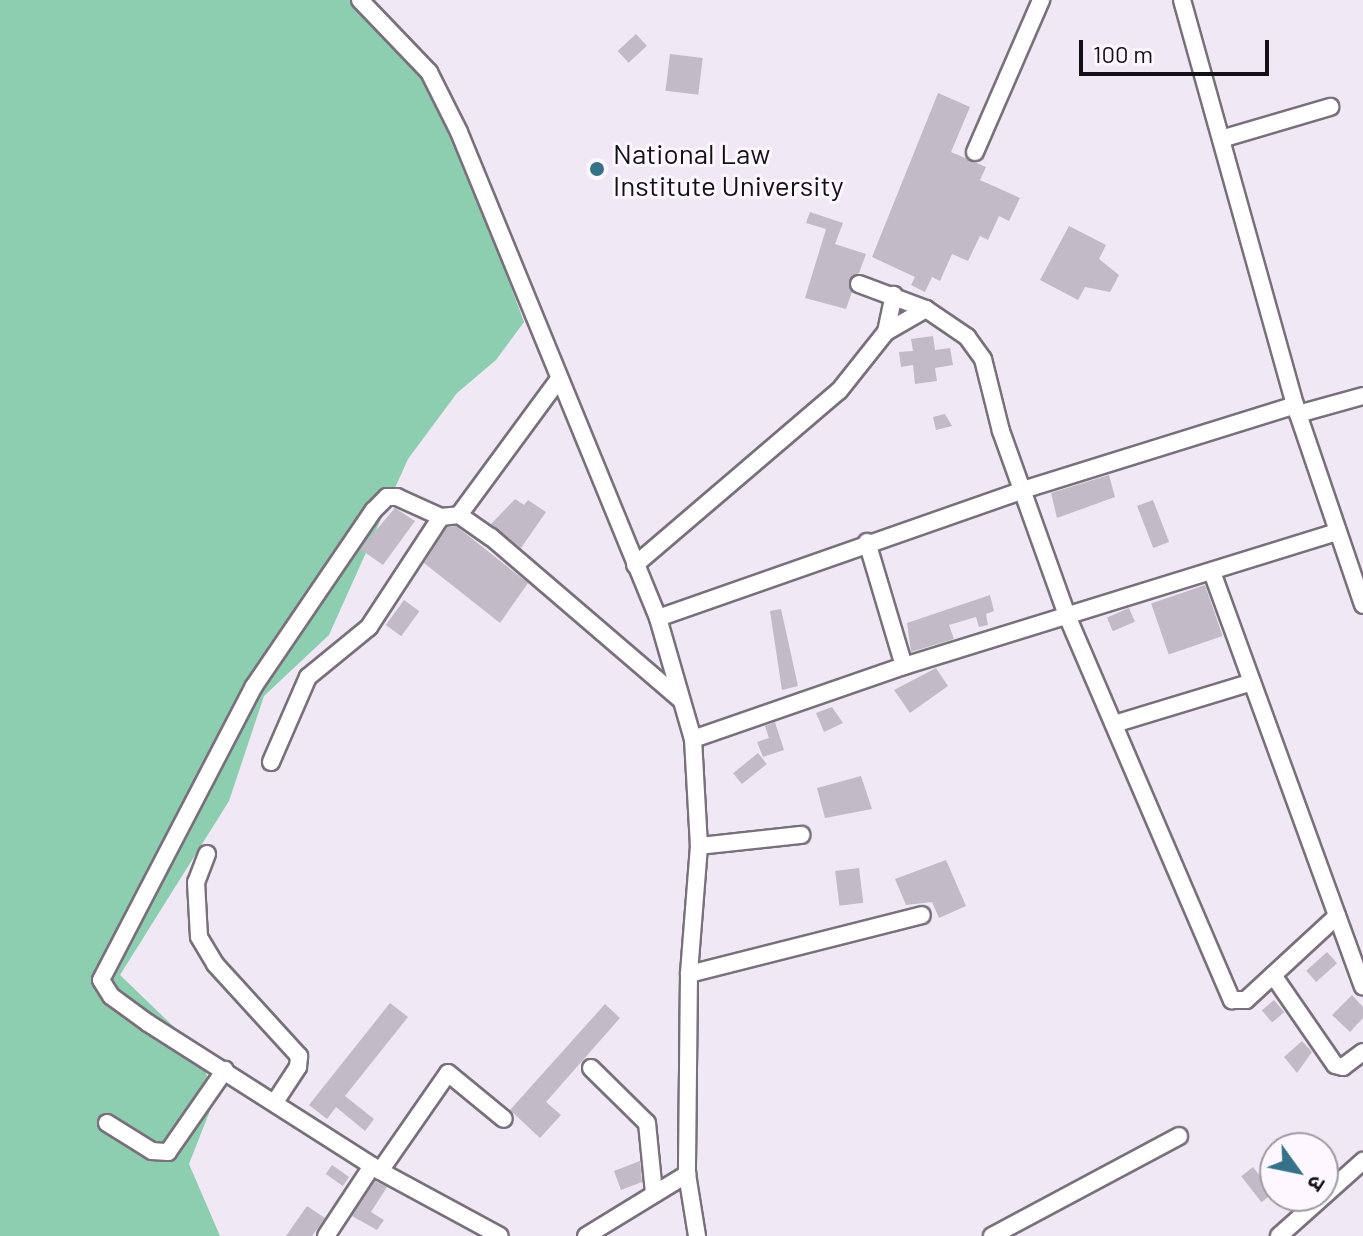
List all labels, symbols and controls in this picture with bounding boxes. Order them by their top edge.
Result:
scale bar [1083,24,1273,74]
text: 100 m [1093,39,1153,68]
place label: National Law Institute University [613,136,844,202]
marker: National Law Institute University [588,160,606,178]
north arrow [1259,1132,1339,1212]
text: उ [1303,1172,1332,1196]

